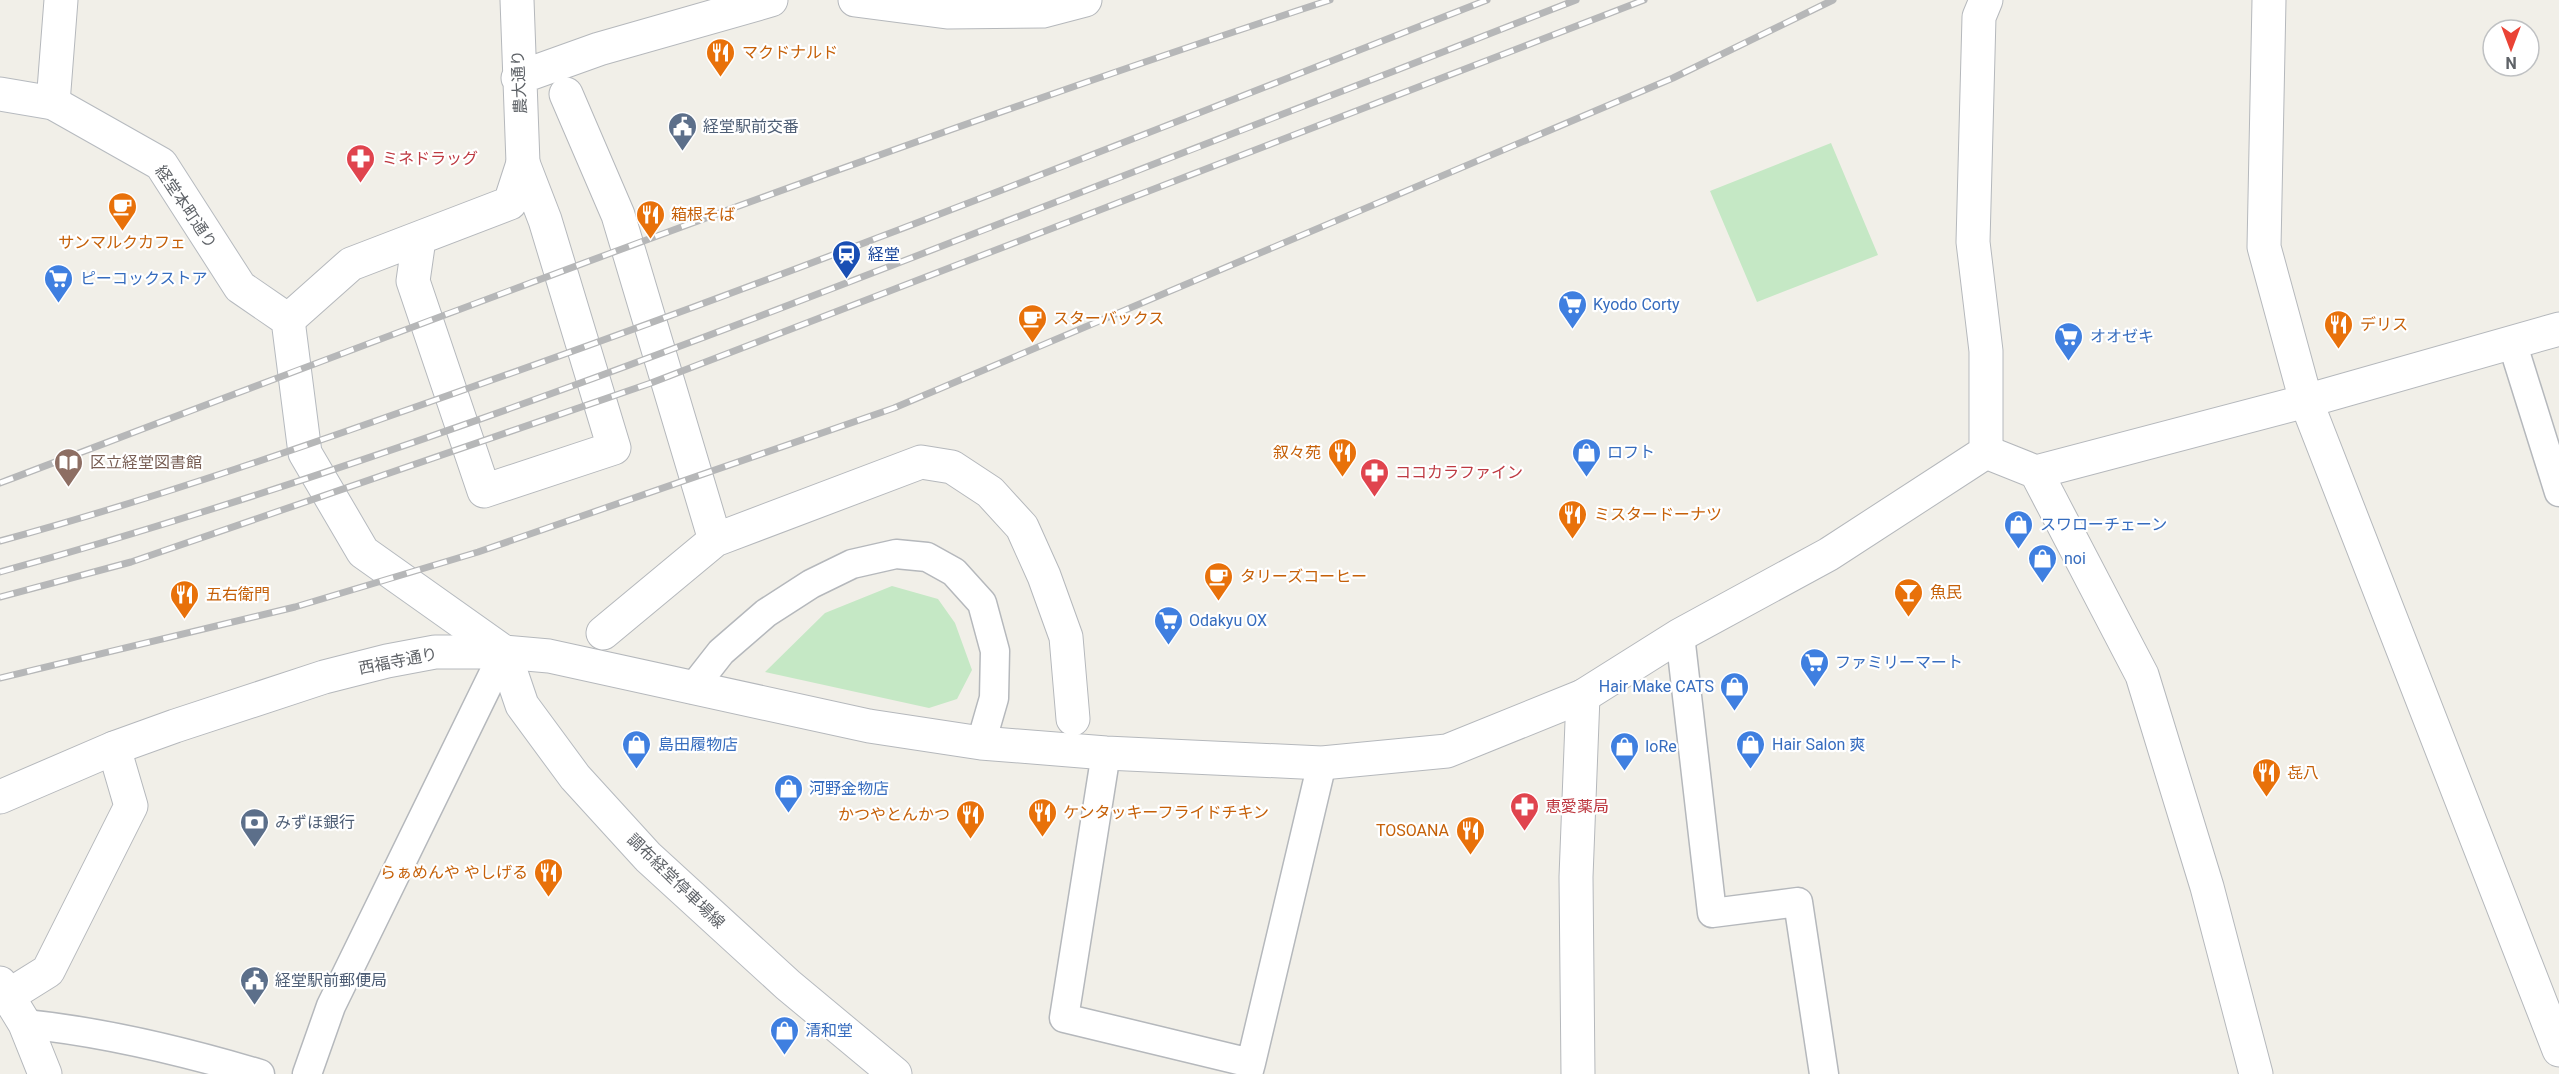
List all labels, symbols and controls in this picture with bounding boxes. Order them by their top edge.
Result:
north arrow [2481,18,2541,78]
restaurant icon: マクドナルド [705,36,737,78]
place label: マクドナルド [742,43,838,62]
street label: 農大通り [508,50,530,114]
text: N [2505,53,2517,72]
public building icon: 経堂駅前交番 [666,110,698,152]
place label: 経堂駅前交番 [703,117,799,136]
pharmacy icon: ミネドラッグ [345,142,377,184]
place label: ミネドラッグ [382,149,478,168]
street label: 経堂本町通り [151,162,221,252]
cafe icon: サンマルクカフェ [106,190,138,232]
restaurant icon: 箱根そば [634,198,666,240]
place label: 箱根そば [671,205,735,224]
place label: サンマルクカフェ [58,233,186,252]
station icon: 経堂 [831,238,863,280]
place label: 経堂 [868,245,900,264]
supermarket icon: ピーコックストア [43,262,75,304]
place label: ピーコックストア [80,269,208,288]
supermarket icon: Kyodo Corty [1556,288,1588,330]
place label: Kyodo Corty [1593,295,1680,314]
cafe icon: スターバックス [1016,302,1048,344]
restaurant icon: デリス [2323,308,2355,350]
place label: スターバックス [1053,309,1164,328]
place label: デリス [2360,315,2408,334]
supermarket icon: オオゼキ [2053,320,2085,362]
place label: オオゼキ [2090,327,2154,346]
restaurant icon: 叙々苑 [1326,436,1358,478]
shop icon: ロフト [1570,436,1602,478]
place label: 叙々苑 [1273,443,1321,462]
place label: ロフト [1607,443,1655,462]
library icon: 区立経堂図書館 [53,446,85,488]
place label: 区立経堂図書館 [90,453,202,472]
pharmacy icon: ココカラファイン [1358,456,1390,498]
place label: ココカラファイン [1395,463,1523,482]
restaurant icon: ミスタードーナツ [1557,498,1589,540]
place label: ミスタードーナツ [1594,505,1722,524]
shop icon: スワローチェーン [2003,508,2035,550]
place label: スワローチェーン [2040,515,2167,534]
shop icon: noi [2027,542,2059,584]
place label: noi [2064,549,2086,568]
cafe icon: タリーズコーヒー [1203,560,1235,602]
place label: タリーズコーヒー [1240,567,1367,586]
bar icon: 魚民 [1893,576,1925,618]
restaurant icon: 五右衛門 [169,578,201,620]
place label: 魚民 [1930,583,1962,602]
place label: 五右衛門 [206,585,270,604]
supermarket icon: Odakyu OX [1152,604,1184,646]
place label: Odakyu OX [1189,611,1267,630]
street label: 西福寺通り [357,644,439,678]
supermarket icon: ファミリーマート [1798,646,1830,688]
place label: ファミリーマート [1835,653,1963,672]
shop icon: Hair Make CATS [1719,670,1751,712]
place label: Hair Make CATS [1599,677,1714,696]
shop icon: 島田履物店 [621,728,653,770]
shop icon: Hair Salon 爽 [1735,728,1767,770]
shop icon: IoRe [1608,730,1640,772]
place label: 島田履物店 [658,735,738,754]
place label: Hair Salon 爽 [1772,735,1865,754]
place label: IoRe [1645,737,1677,756]
restaurant icon: 㐂八 [2250,756,2282,798]
place label: 㐂八 [2287,763,2319,782]
shop icon: 河野金物店 [772,772,804,814]
place label: 河野金物店 [809,779,889,798]
pharmacy icon: 恵愛薬局 [1508,790,1540,832]
restaurant icon: ケンタッキーフライドチキン [1026,796,1058,838]
place label: 恵愛薬局 [1545,797,1609,816]
restaurant icon: かつやとんかつ [955,798,987,840]
place label: ケンタッキーフライドチキン [1063,803,1269,822]
place label: かつやとんかつ [838,805,950,824]
bank icon: みずほ銀行 [238,806,270,848]
place label: みずほ銀行 [275,813,355,832]
restaurant icon: TOSOANA [1454,814,1486,856]
place label: TOSOANA [1376,821,1450,840]
street label: 調布経堂停車場線 [623,830,729,932]
restaurant icon: らぁめんや やしげる [533,856,565,898]
place label: らぁめんや やしげる [380,863,528,882]
public building icon: 経堂駅前郵便局 [238,964,270,1006]
place label: 経堂駅前郵便局 [275,971,387,990]
shop icon: 清和堂 [768,1014,800,1056]
place label: 清和堂 [805,1021,853,1040]

